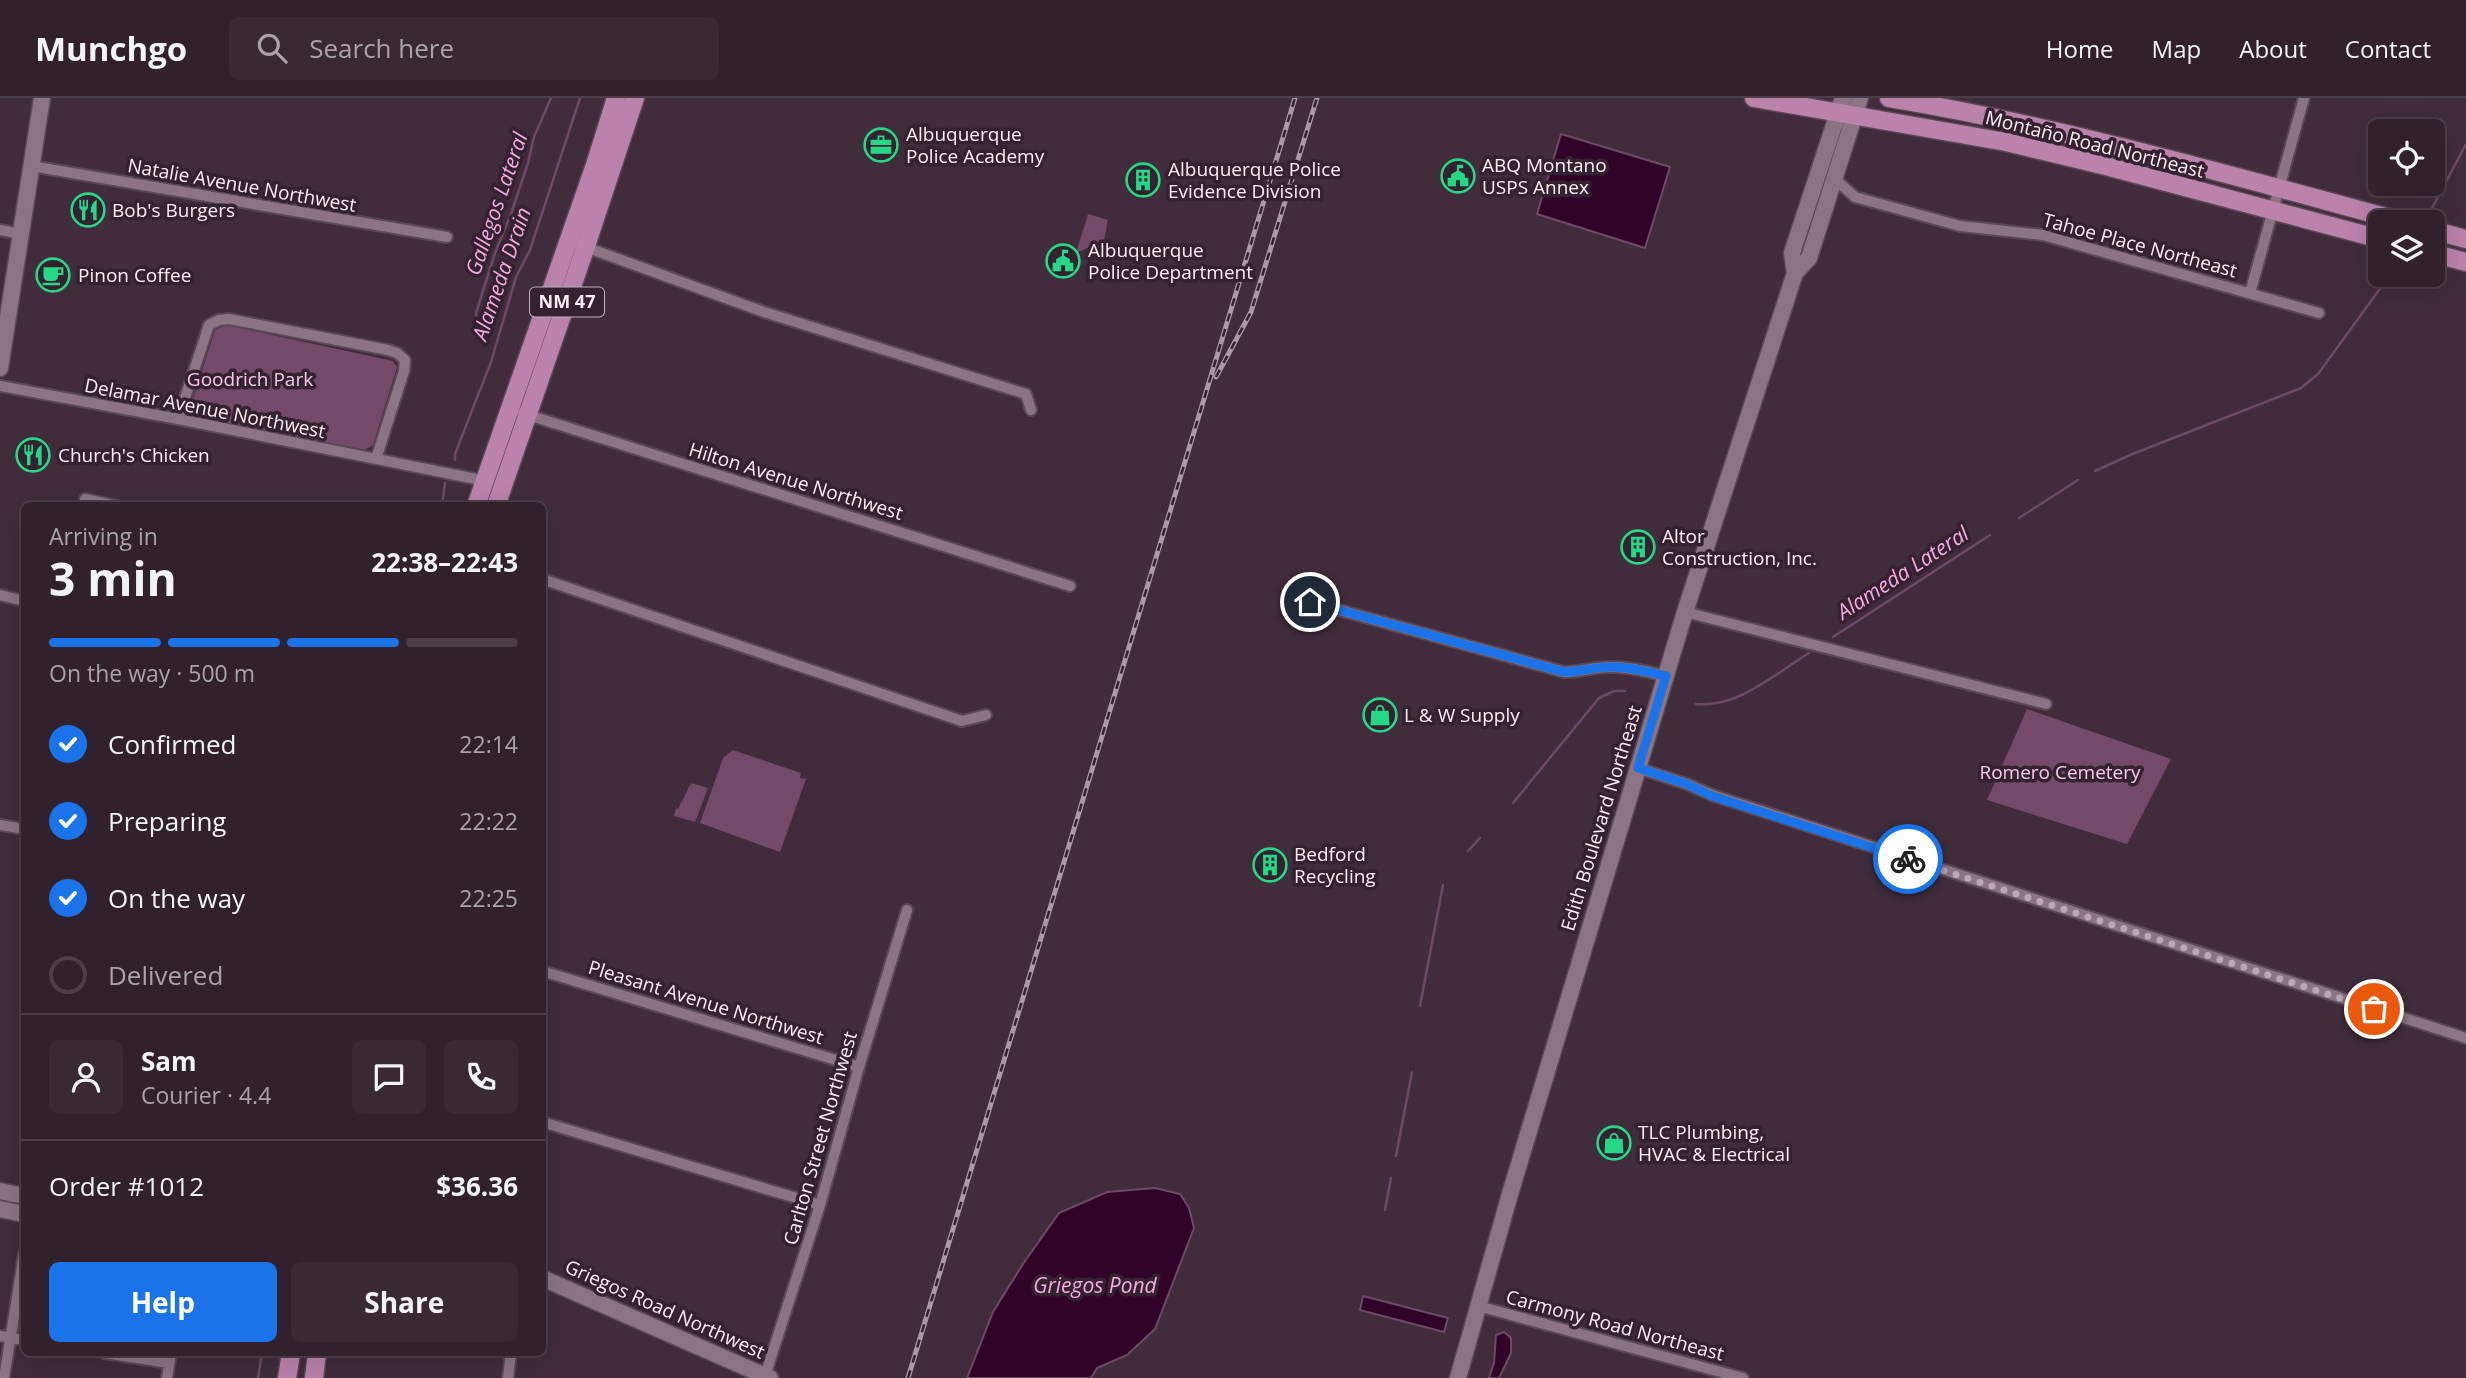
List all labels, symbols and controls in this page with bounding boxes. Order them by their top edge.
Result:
search box [229,17,719,80]
text: Munchgo [35,26,187,71]
icon: search [253,29,291,67]
text: Search here [309,30,454,66]
text: Home [2046,32,2114,65]
text: Map [2152,32,2201,65]
text: About [2239,32,2307,65]
text: Contact [2345,32,2431,65]
street label: Montaño Road Northeast [1983,104,2207,184]
map controls [2368,119,2445,287]
button: locate [2368,119,2445,196]
place label: Albuquerque Police Academy [906,121,1045,169]
office icon: Albuquerque Police Academy [862,126,900,164]
water label: Gallegos Lateral [459,128,534,279]
street label: Natalie Avenue Northwest [126,152,359,218]
place label: ABQ Montano USPS Annex [1482,152,1607,200]
place label: Albuquerque Police Evidence Division [1168,156,1341,204]
public building icon: ABQ Montano USPS Annex [1439,157,1477,195]
building icon: Albuquerque Police Evidence Division [1124,161,1162,199]
restaurant icon: Bob's Burgers [69,191,107,229]
place label: Bob's Burgers [112,197,235,223]
water label: Alameda Drain [465,204,537,346]
street label: Tahoe Place Northeast [2040,207,2240,284]
button: layers [2368,210,2445,287]
place label: Albuquerque Police Department [1088,237,1253,285]
public building icon: Albuquerque Police Department [1044,242,1082,280]
cafe icon: Pinon Coffee [34,256,72,294]
place label: Pinon Coffee [78,262,191,288]
road number: NM 47 [530,288,604,316]
park label: Goodrich Park [187,366,313,392]
street label: Delamar Avenue Northwest [82,372,328,444]
restaurant icon: Church's Chicken [14,436,52,474]
street label: Hilton Avenue Northwest [686,436,906,526]
place label: Church's Chicken [58,442,210,468]
water label: Alameda Lateral [1829,519,1974,626]
text: Arriving in [49,520,158,552]
place label: Altor Construction, Inc. [1662,523,1817,571]
building icon: Altor Construction, Inc. [1619,528,1657,566]
text: 22:38–22:43 [371,544,518,580]
text: 3 min [49,547,177,609]
pin [1280,572,1340,632]
icon: home [1291,583,1329,621]
text: On the way · 500 m [49,657,255,689]
shop icon: L & W Supply [1361,696,1399,734]
place label: L & W Supply [1404,702,1520,728]
street label: Edith Boulevard Northeast [1554,702,1648,934]
icon: check [49,725,87,763]
text: Confirmed [108,726,236,762]
text: 22:14 [459,728,518,760]
park label: Romero Cemetery [1979,759,2141,785]
icon: check [49,802,87,840]
text: Preparing [108,803,226,839]
text: 22:22 [459,805,518,837]
courier [1873,824,1943,894]
icon: bike [1889,840,1927,878]
place label: Bedford Recycling [1294,841,1376,889]
building icon: Bedford Recycling [1251,846,1289,884]
icon: check [49,879,87,917]
text: On the way [108,880,245,916]
text: 22:25 [459,882,518,914]
street label: Pleasant Avenue Northwest [585,954,827,1050]
text: Delivered [108,957,223,993]
pin [2344,979,2404,1039]
icon: bag [2355,990,2393,1028]
street label: Carlton Street Northwest [777,1028,863,1248]
button: person [49,1040,123,1114]
button: chat [352,1040,426,1114]
button: phone [444,1040,518,1114]
text: Sam [141,1043,197,1079]
text: Courier · 4.4 [141,1079,271,1111]
place label: TLC Plumbing, HVAC & Electrical [1638,1119,1790,1167]
shop icon: TLC Plumbing, HVAC & Electrical [1595,1124,1633,1162]
text: Order #1012 [49,1168,204,1204]
text: $36.36 [436,1168,518,1204]
street label: Griegos Road Northwest [561,1253,769,1365]
button: Help [49,1262,277,1342]
button: Share [291,1262,518,1342]
water label: Griegos Pond [1033,1271,1158,1299]
street label: Carmony Road Northeast [1503,1283,1727,1367]

